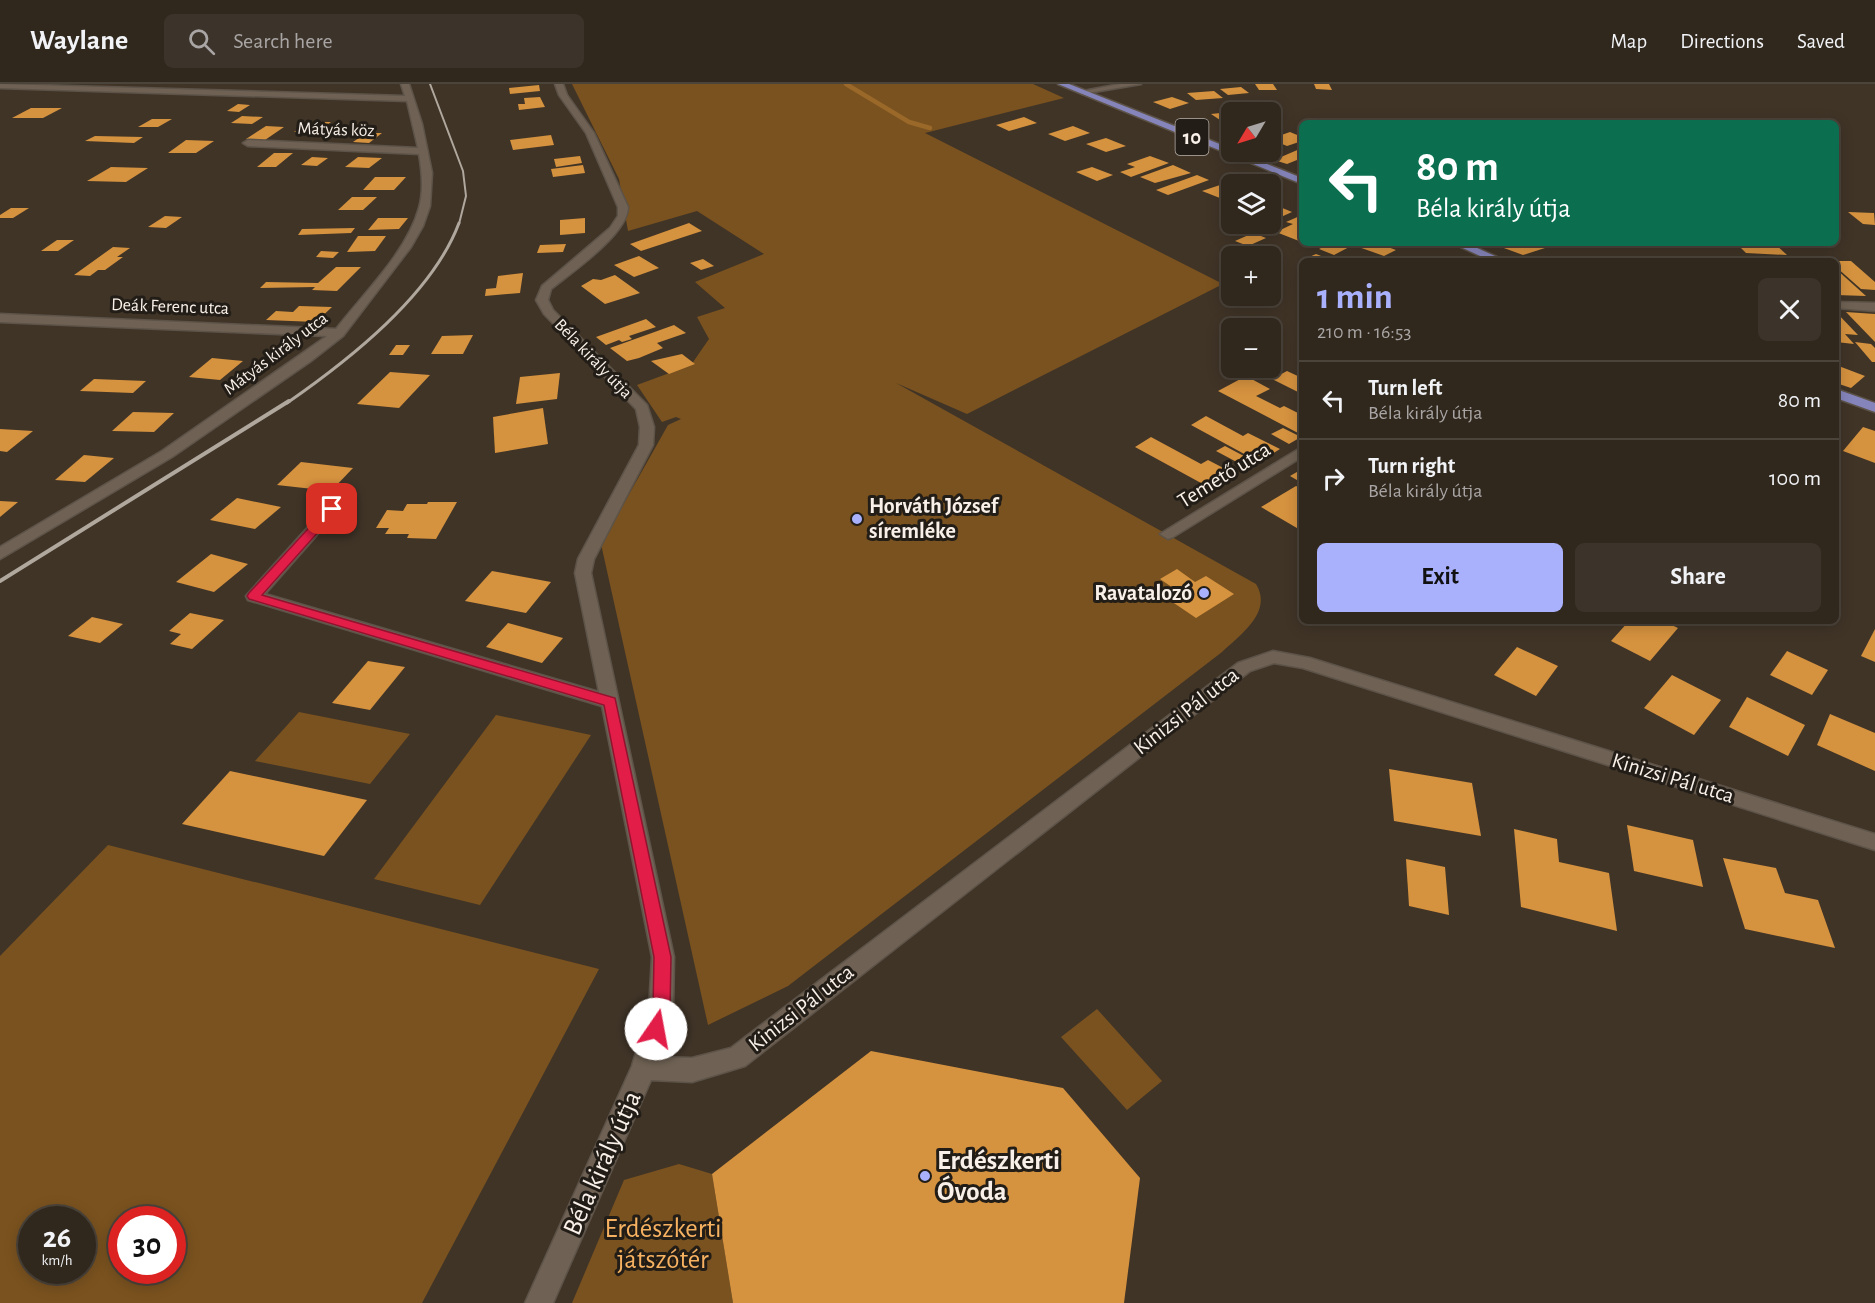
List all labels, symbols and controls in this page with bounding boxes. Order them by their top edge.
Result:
search box [164,14,584,68]
icon: search [185,25,218,58]
text: Waylane [30,27,128,55]
text: Search here [233,30,333,52]
text: Map [1611,31,1647,52]
text: Directions [1680,31,1764,52]
text: Saved [1797,31,1845,52]
north arrow [1221,102,1281,162]
map controls [1221,102,1281,378]
road number: 10 [1176,119,1208,155]
street label: Mátyás köz [297,120,375,140]
icon: left [1317,144,1395,222]
text: 80 m [1416,146,1499,188]
button: layers [1221,174,1281,234]
text: Béla király útja [1416,195,1571,222]
button: + [1221,246,1281,306]
button: close [1758,278,1821,341]
text: 1 min [1317,279,1393,315]
street label: Deák Ferenc utca [111,296,229,318]
street label: Mátyás király utca [221,309,331,399]
street label: Béla király útja [551,316,635,402]
button: − [1221,318,1281,378]
text: 210 m · 16:53 [1317,322,1411,342]
text: Turn left [1368,377,1442,399]
icon: left [1317,384,1350,417]
text: 80 m [1778,389,1821,411]
text: Béla király útja [1368,403,1483,423]
street label: Temető utca [1174,438,1274,512]
text: Turn right [1368,455,1455,477]
icon: right [1317,462,1350,495]
text: 100 m [1769,467,1821,489]
text: Béla király útja [1368,481,1483,501]
pin [306,483,357,534]
icon: arrive [315,492,348,525]
place label: Horváth József síremléke [869,495,1000,542]
marker: Horváth József síremléke [850,512,864,526]
button: Exit [1317,543,1563,612]
button: Share [1575,543,1821,612]
place label: Ravatalozó [1094,582,1192,604]
marker: Ravatalozó [1197,586,1211,600]
street label: Kinizsi Pál utca [1129,663,1243,759]
street label: Kinizsi Pál utca [1609,749,1737,807]
street label: Kinizsi Pál utca [744,960,858,1056]
position arrow [624,997,688,1061]
street label: Béla király útja [558,1087,647,1240]
place label: Erdészkerti Óvoda [937,1147,1060,1205]
marker: Erdészkerti Óvoda [918,1169,932,1183]
speed limit sign: 30 [108,1206,186,1284]
park label: Erdészkerti játszótér [604,1215,722,1274]
text: 26 [43,1223,71,1253]
text: km/h [42,1253,72,1268]

